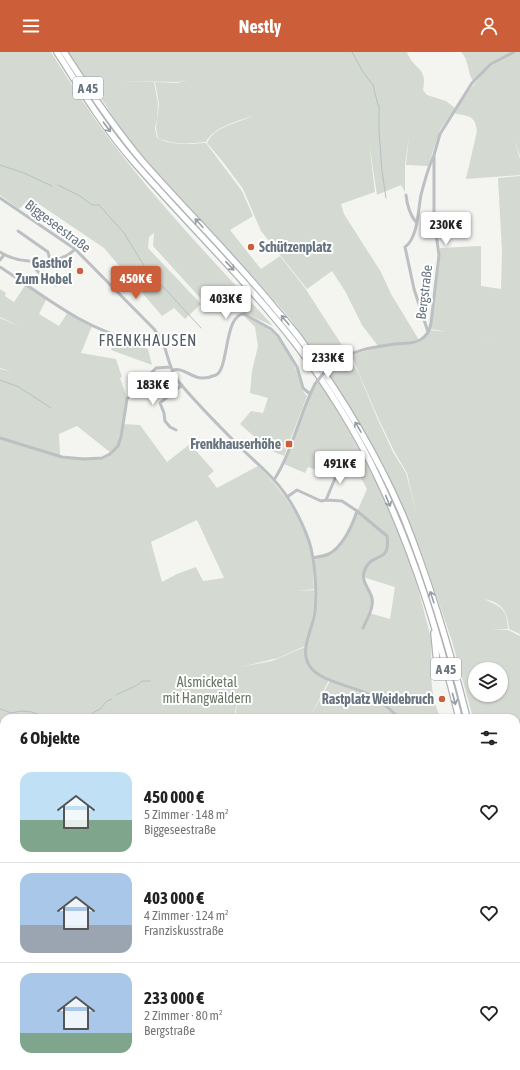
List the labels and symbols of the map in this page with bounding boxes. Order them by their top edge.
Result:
road number: A 45 [73,77,103,99]
one-way arrow [103,121,111,132]
street label: Biggeseestraße [22,196,94,256]
pin: 230K € [413,212,479,246]
one-way arrow [194,217,203,228]
place label: Schützenplatz [259,239,332,255]
marker: Schützenplatz [246,242,256,252]
place label: Gasthof Zum Hobel [16,255,72,287]
one-way arrow [225,261,234,272]
street label: Bergstraße [413,264,435,320]
marker: Gasthof Zum Hobel [75,266,85,276]
pin: 450K € [103,266,169,300]
pin: 403K € [193,286,259,320]
one-way arrow [280,315,289,325]
district label: FRENKHAUSEN [98,331,198,349]
pin: 233K € [295,345,361,379]
pin: 183K € [120,372,186,406]
one-way arrow [353,421,361,433]
place label: Frenkhauserhöhe [190,436,281,452]
marker: Frenkhauserhöhe [284,439,294,449]
pin: 491K € [307,451,373,485]
one-way arrow [385,494,392,506]
one-way arrow [428,592,436,604]
road number: A 45 [431,658,461,680]
park label: Alsmicketal mit Hangwäldern [163,674,251,706]
place label: Rastplatz Weidebruch [322,691,434,707]
one-way arrow [451,692,458,705]
marker: Rastplatz Weidebruch [437,694,447,704]

